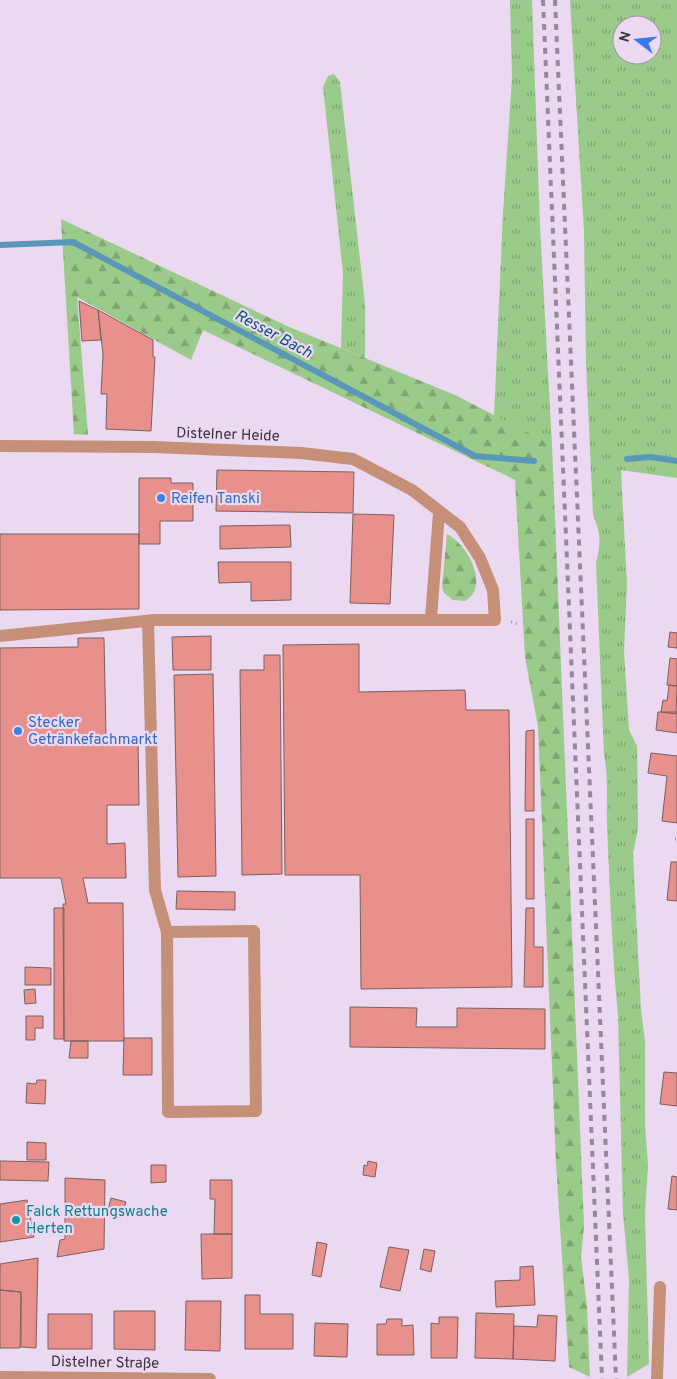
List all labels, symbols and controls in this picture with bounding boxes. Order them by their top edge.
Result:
north arrow [612,15,662,65]
text: N [616,30,636,44]
water label: Resser Bach [231,306,316,364]
street label: Distelner Heide [176,424,280,447]
place label: Reifen Tanski [171,490,260,509]
marker: Reifen Tanski [155,492,167,504]
place label: Stecker Getränkefachmarkt [28,714,158,750]
marker: Stecker Getränkefachmarkt [12,725,24,737]
place label: Falck Rettungswache Herten [26,1203,168,1239]
marker: Falck Rettungswache Herten [10,1214,22,1226]
street label: Distelner Straße [51,1353,159,1374]

